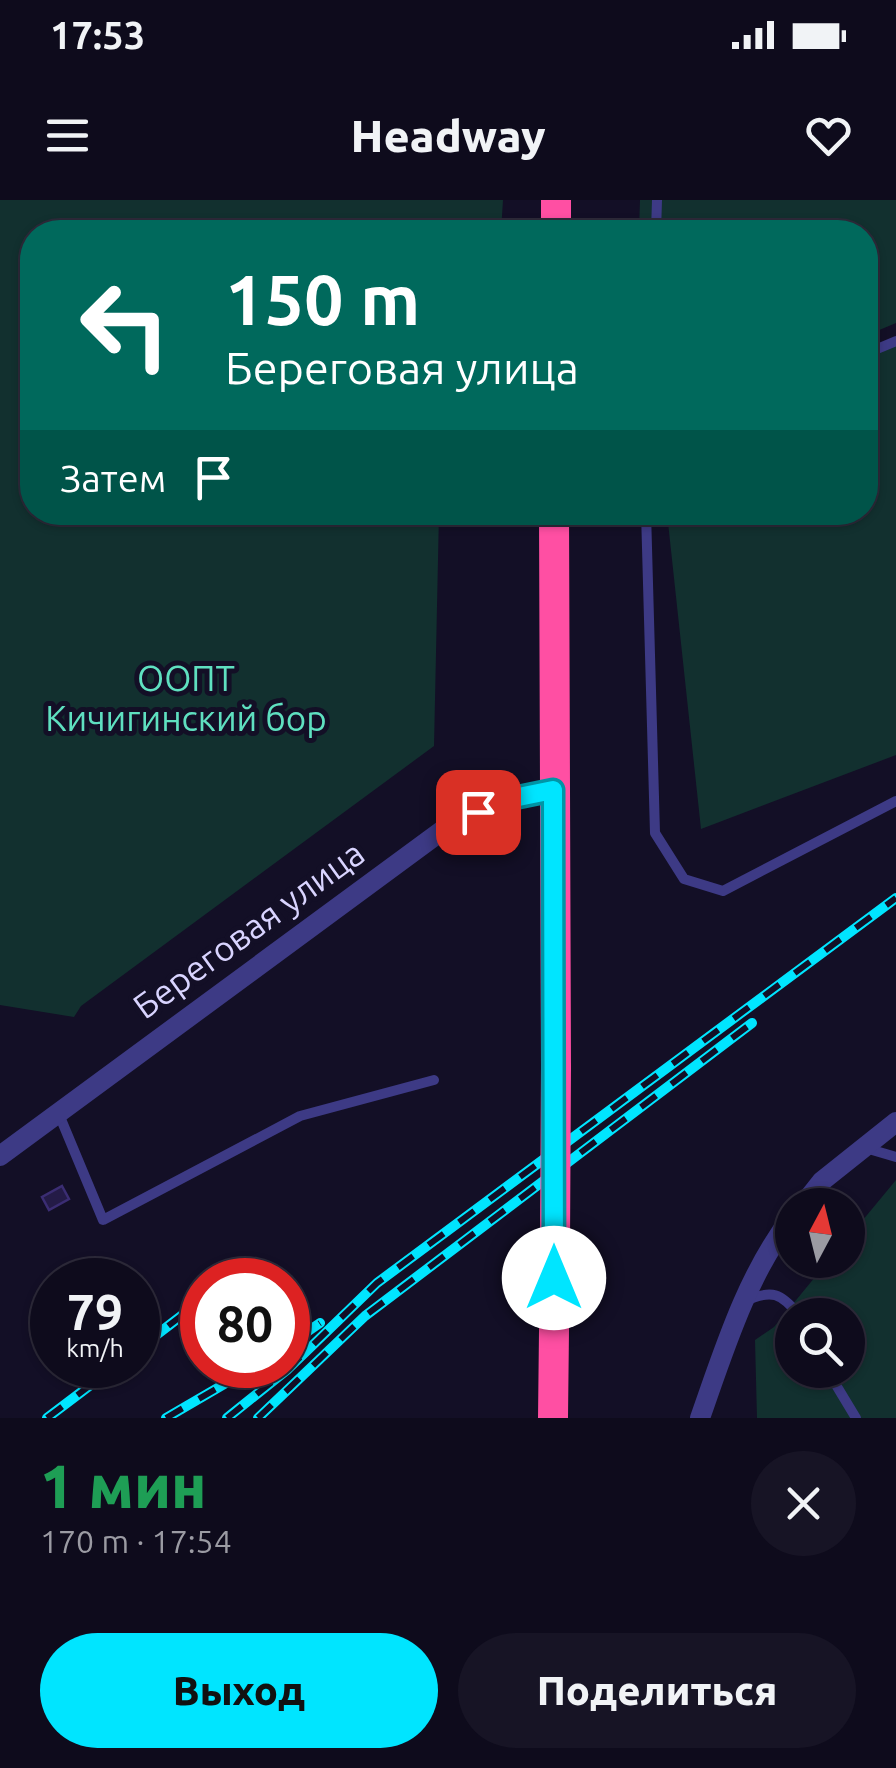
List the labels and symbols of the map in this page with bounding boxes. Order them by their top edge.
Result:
park label: ООПТ Кичигинский бор [45,658,327,738]
pin [436,770,521,855]
street label: Береговая улица [125,832,371,1026]
north arrow [775,1188,865,1278]
position arrow [502,1226,606,1330]
speed limit sign: 80 [180,1258,310,1388]

